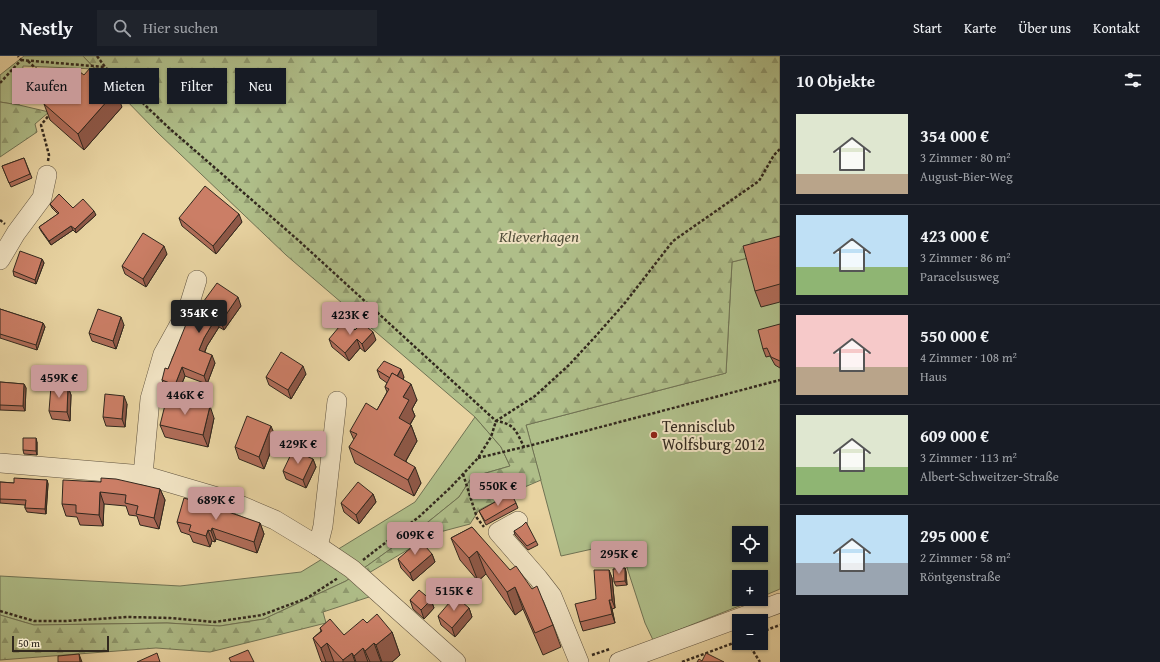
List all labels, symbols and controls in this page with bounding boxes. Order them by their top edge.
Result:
search box [97,10,377,46]
text: Nestly [20,14,73,42]
icon: search [111,17,133,39]
text: Hier suchen [143,17,218,38]
text: Start [913,18,942,38]
text: Karte [964,18,996,38]
text: Über uns [1018,18,1071,38]
text: Kontakt [1093,18,1140,38]
chip: Kaufen [12,68,81,104]
chip: Mieten [89,68,159,104]
chip: Filter [167,68,227,104]
chip: Neu [235,68,286,104]
text: 10 Objekte [796,68,875,93]
icon: filters [1122,69,1144,91]
text: 354 000 € [920,123,989,148]
icon: home [828,130,876,178]
text: 3 Zimmer · 80 m² [920,148,1011,167]
text: August-Bier-Weg [920,167,1013,186]
text: 423 000 € [920,223,989,248]
park label: Klieverhagen [498,224,579,248]
icon: home [828,231,876,279]
text: 3 Zimmer · 86 m² [920,248,1011,267]
text: Paracelsusweg [920,267,999,286]
pin: 354K € [166,300,232,334]
pin: 423K € [317,302,383,336]
text: 354K € [180,303,218,322]
text: 423K € [331,305,369,324]
text: 550 000 € [920,323,989,348]
icon: home [828,331,876,379]
text: 4 Zimmer · 108 m² [920,348,1017,367]
pin: 459K € [26,365,92,399]
text: Haus [920,367,947,386]
text: 459K € [40,368,78,387]
pin: 446K € [152,382,218,416]
text: 446K € [166,385,204,404]
place label: Tennisclub Wolfsburg 2012 [662,414,765,456]
text: 609 000 € [920,423,989,448]
marker: Tennisclub Wolfsburg 2012 [649,430,659,440]
pin: 429K € [265,431,331,465]
icon: home [828,431,876,479]
text: 429K € [279,434,317,453]
text: 3 Zimmer · 113 m² [920,448,1017,467]
text: Albert-Schweitzer-Straße [920,467,1059,486]
pin: 550K € [465,473,531,507]
text: 550K € [479,476,517,495]
pin: 689K € [183,487,249,521]
text: 689K € [197,490,235,509]
pin: 609K € [382,522,448,556]
text: 295 000 € [920,523,989,548]
text: 609K € [396,525,434,544]
map controls [732,526,768,650]
button: locate [732,526,768,562]
icon: home [828,531,876,579]
pin: 295K € [586,541,652,575]
text: 295K € [600,544,638,563]
text: 2 Zimmer · 58 m² [920,548,1011,567]
text: Röntgenstraße [920,567,1001,586]
button: + [732,570,768,606]
pin: 515K € [421,578,487,612]
text: 515K € [435,581,473,600]
button: − [732,614,768,650]
scale bar [12,634,109,653]
text: 50 m [18,635,40,651]

